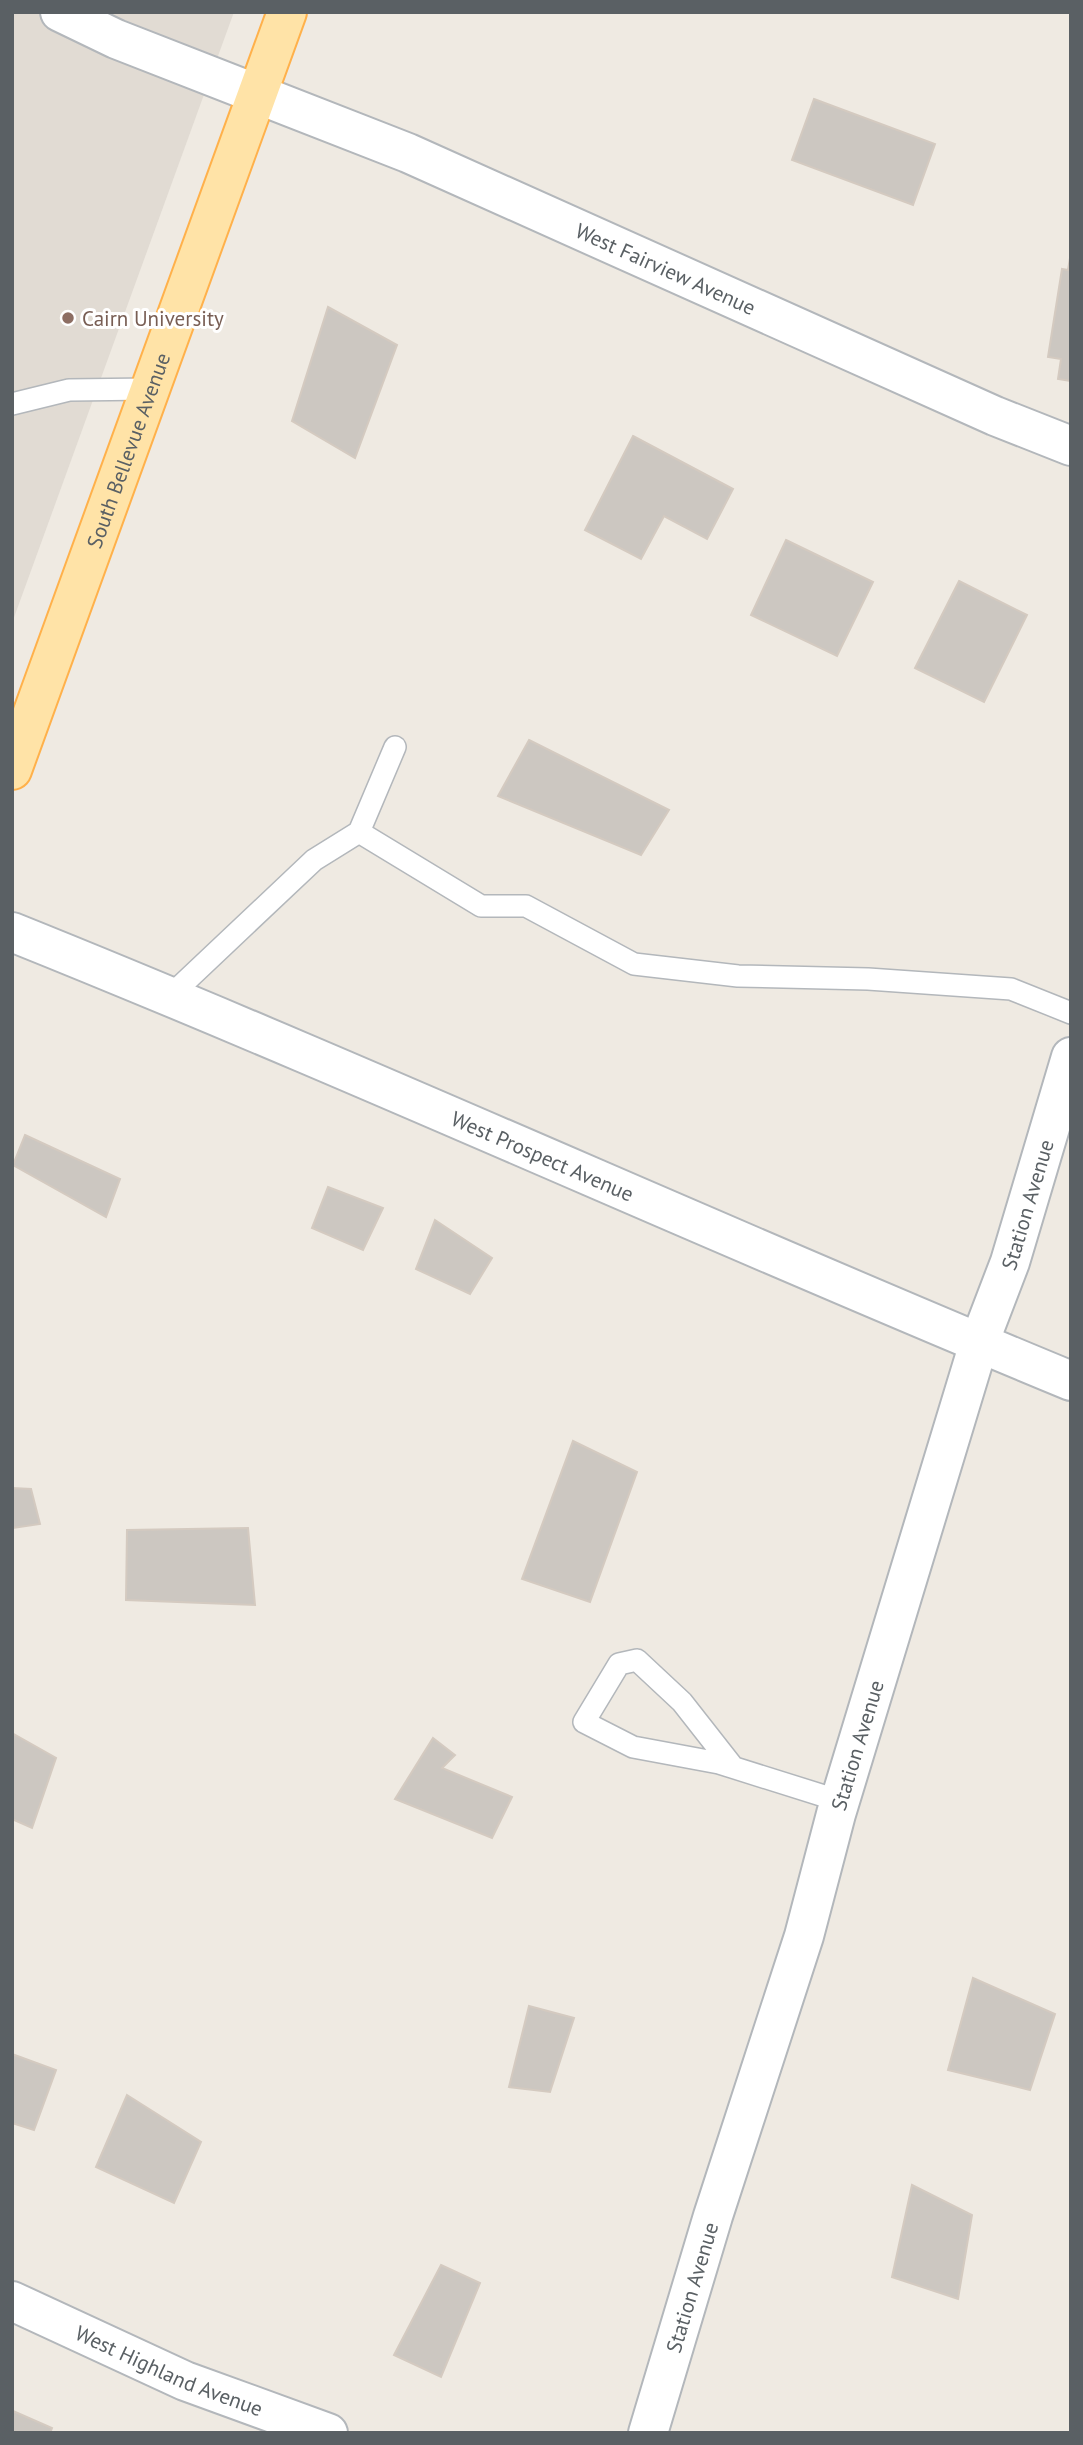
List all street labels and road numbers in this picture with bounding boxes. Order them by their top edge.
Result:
street label: West Fairview Avenue [571,216,760,321]
street label: South Bellevue Avenue [80,349,176,552]
street label: West Prospect Avenue [447,1104,638,1207]
street label: Station Avenue [995,1136,1059,1274]
street label: Station Avenue [824,1677,889,1814]
street label: Station Avenue [659,2219,724,2356]
street label: West Highland Avenue [71,2319,267,2422]

